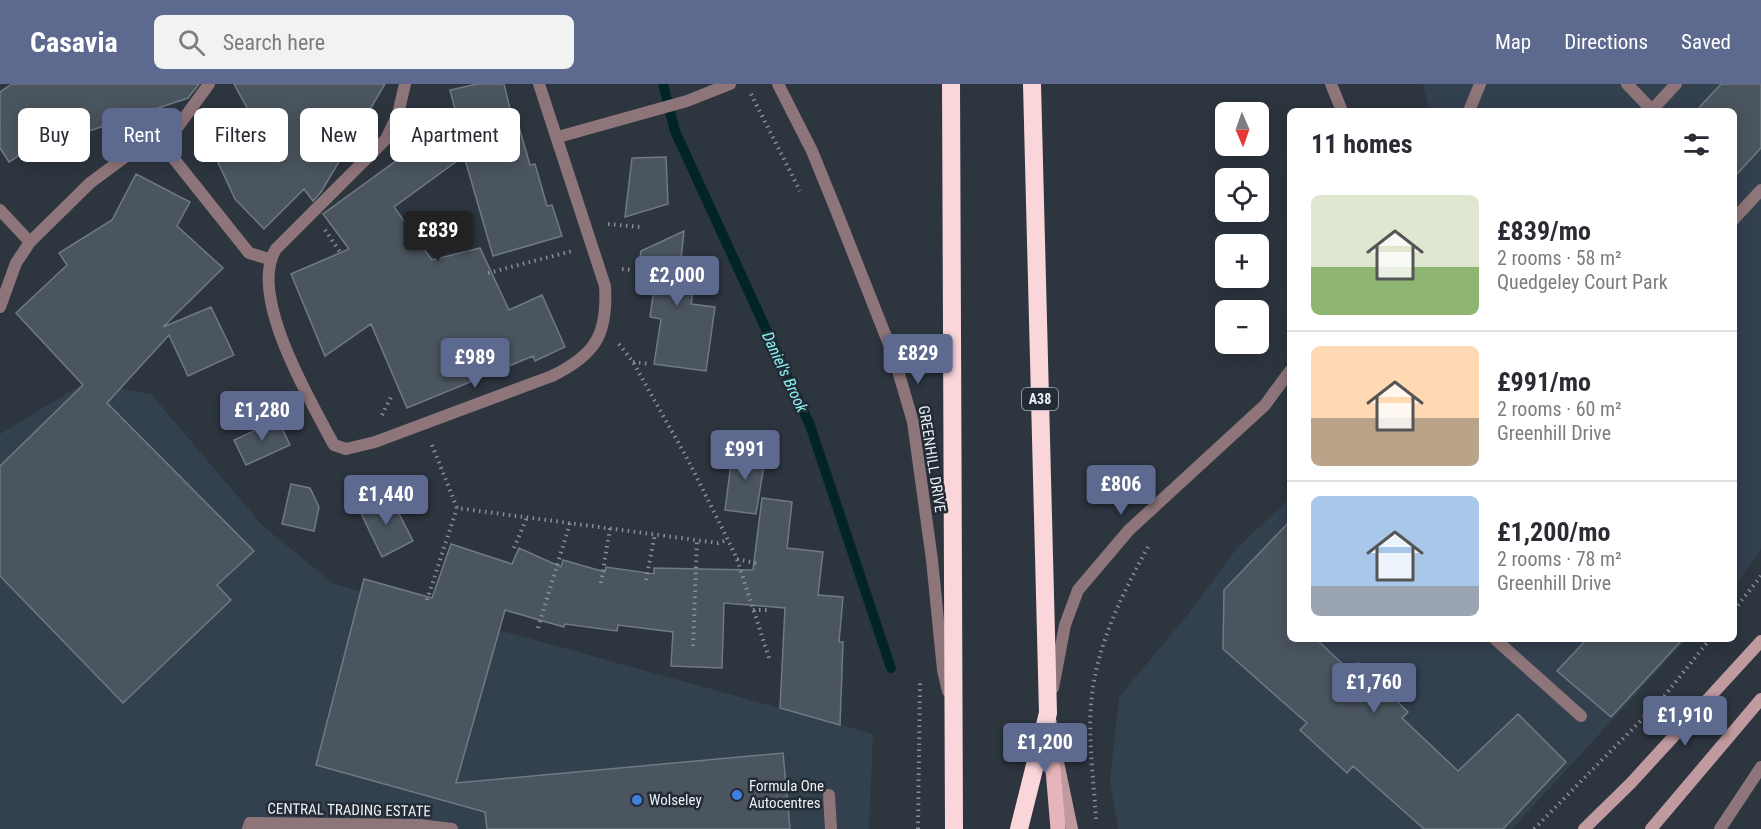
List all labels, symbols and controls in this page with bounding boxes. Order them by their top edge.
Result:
search box [154,15,574,69]
text: Casavia [30,26,118,59]
icon: search [175,26,208,59]
text: Search here [223,30,325,55]
text: Map [1495,30,1531,54]
text: Directions [1564,30,1648,54]
text: Saved [1681,30,1731,54]
north arrow [1215,102,1269,156]
map controls [1215,102,1269,354]
chip: Buy [18,108,90,162]
chip: Rent [102,108,182,162]
chip: Filters [194,108,288,162]
chip: New [300,108,378,162]
chip: Apartment [390,108,520,162]
icon: filters [1680,128,1713,161]
text: 11 homes [1311,129,1413,159]
button: locate [1215,168,1269,222]
pin: £839 [402,211,474,262]
text: £839/mo [1497,216,1591,246]
text: £839 [418,218,458,242]
icon: home [1359,219,1431,291]
button: + [1215,234,1269,288]
text: 2 rooms · 58 m² [1497,246,1622,270]
pin: £2,000 [628,256,726,307]
text: £2,000 [649,263,705,287]
text: Quedgeley Court Park [1497,270,1668,294]
button: − [1215,300,1269,354]
water label: Daniel's Brook [758,329,812,416]
pin: £829 [882,334,954,385]
pin: £989 [439,338,511,389]
text: £829 [898,341,938,365]
text: £989 [455,345,495,369]
text: £991/mo [1497,367,1591,397]
icon: home [1359,370,1431,442]
road number: A38 [1022,388,1058,410]
pin: £1,280 [213,391,311,442]
text: 2 rooms · 60 m² [1497,397,1622,421]
text: £1,280 [234,398,290,422]
street label: GREENHILL DRIVE [915,404,949,514]
text: Greenhill Drive [1497,421,1611,445]
pin: £991 [709,430,781,481]
text: £991 [725,437,765,461]
pin: £806 [1085,465,1157,516]
text: £806 [1101,472,1141,496]
pin: £1,440 [337,475,435,526]
text: £1,440 [358,482,414,506]
text: £1,200/mo [1497,517,1610,547]
icon: home [1359,520,1431,592]
text: 2 rooms · 78 m² [1497,547,1622,571]
text: Greenhill Drive [1497,571,1611,595]
pin: £1,760 [1325,663,1423,714]
text: £1,760 [1346,670,1402,694]
pin: £1,910 [1636,696,1734,747]
text: £1,910 [1657,703,1713,727]
pin: £1,200 [996,723,1094,774]
text: £1,200 [1017,730,1073,754]
place label: Formula One Autocentres [749,777,824,812]
marker: Formula One Autocentres [730,788,744,802]
place label: Wolseley [649,791,702,809]
marker: Wolseley [630,793,644,807]
street label: CENTRAL TRADING ESTATE [267,800,431,820]

